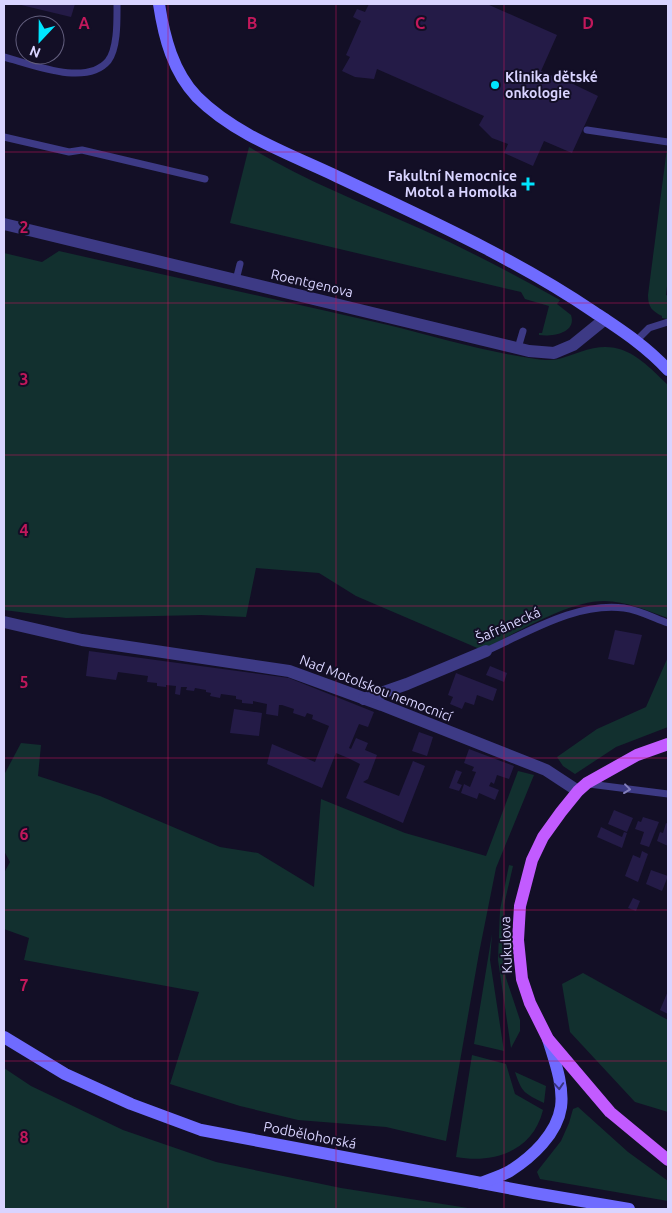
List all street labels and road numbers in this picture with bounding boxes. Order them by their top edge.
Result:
street label: Roentgenova [269,266,355,300]
street label: Šafránecká [473,603,543,646]
street label: Nad Motolskou nemocnicí [297,651,455,725]
street label: Kukulova [497,916,515,974]
street label: Podbělohorská [262,1118,358,1152]

